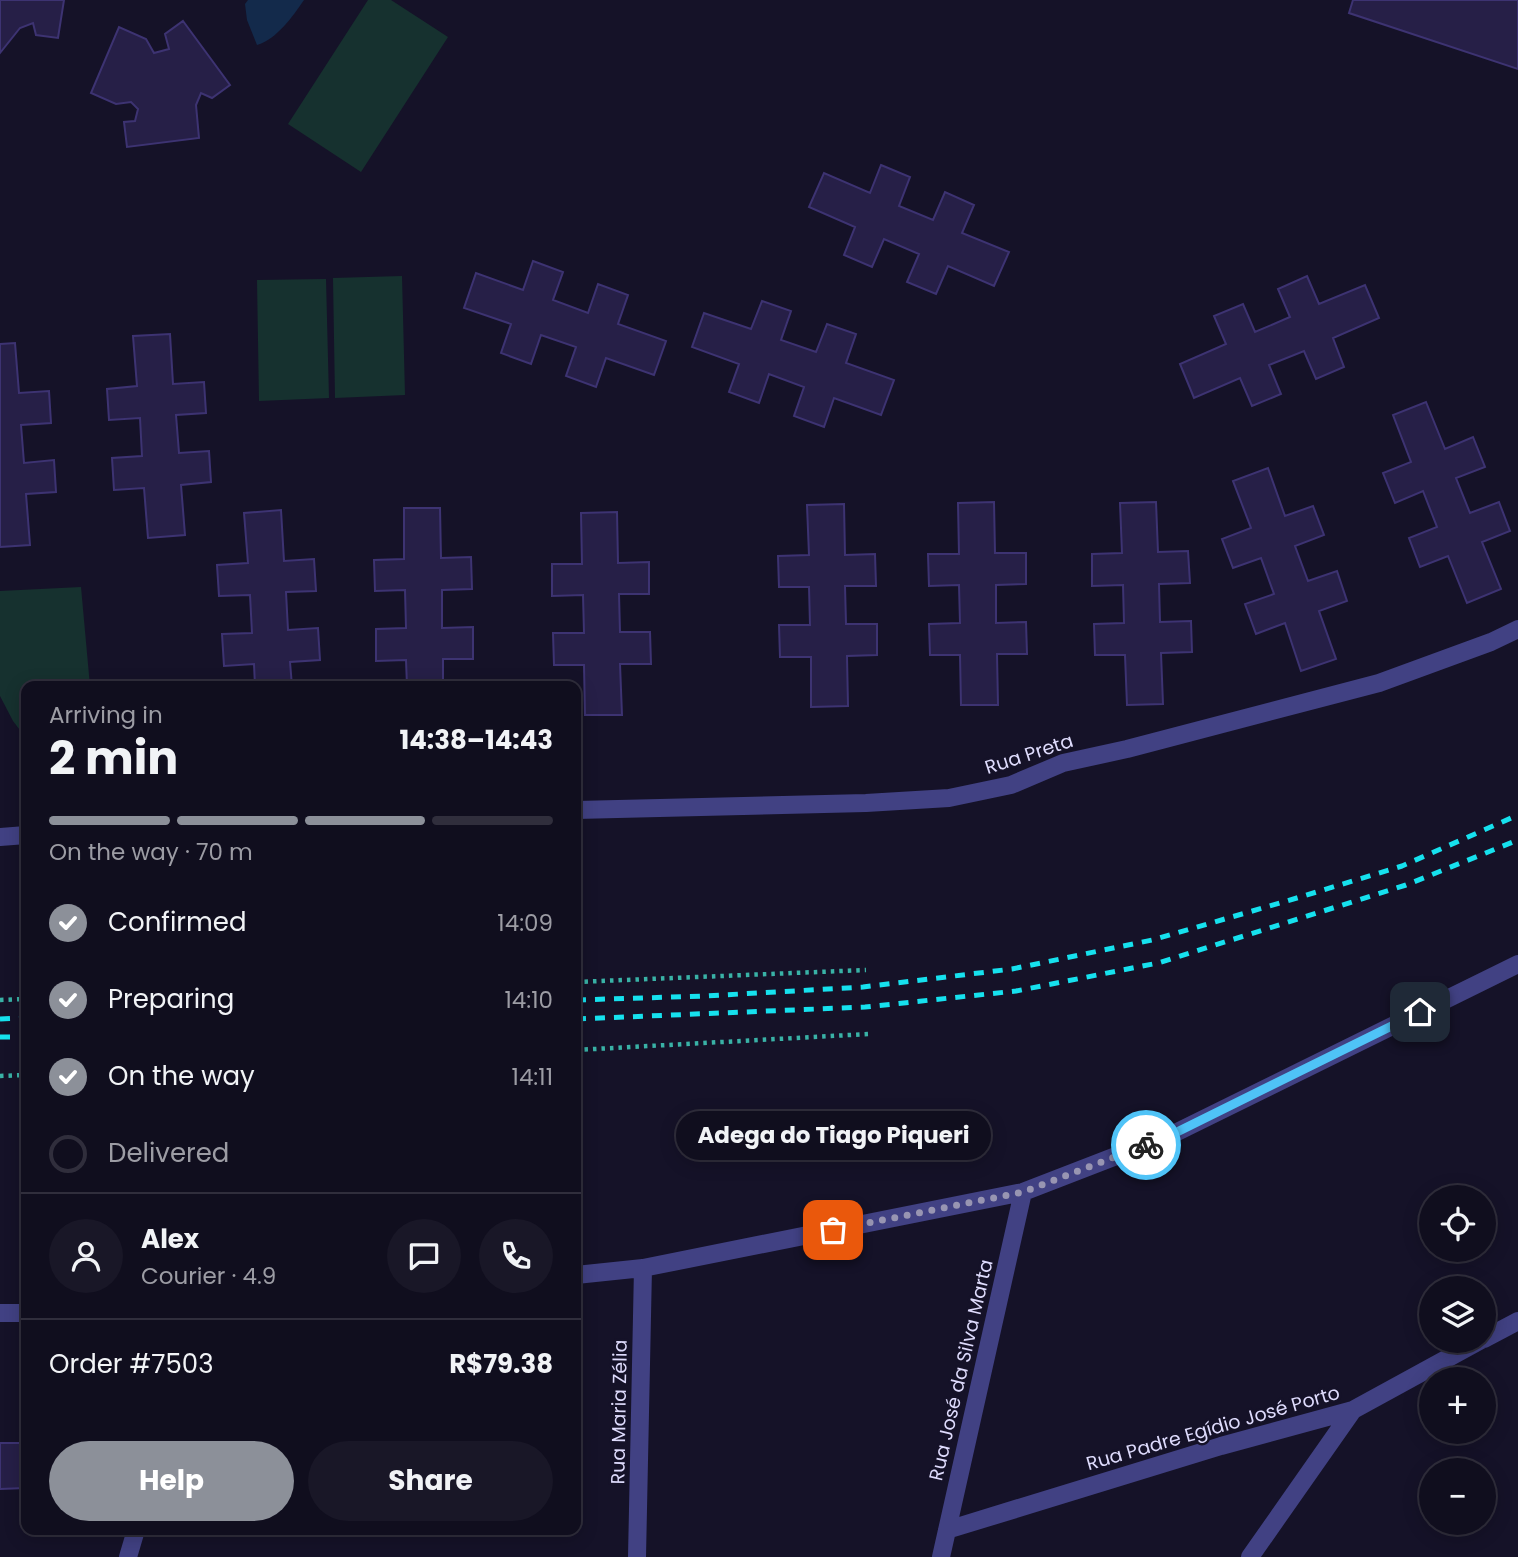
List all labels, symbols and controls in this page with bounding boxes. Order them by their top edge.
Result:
text: Arriving in [49,699,163,731]
text: 14:38–14:43 [399,722,553,758]
text: 2 min [49,726,178,790]
street label: Rua Preta [981,727,1077,781]
text: On the way · 70 m [49,836,253,868]
icon: check [49,904,87,942]
text: Confirmed [108,904,246,940]
text: 14:09 [497,907,553,939]
icon: check [49,981,87,1019]
text: Preparing [108,981,234,1017]
pin [1390,982,1450,1042]
text: 14:10 [504,984,553,1016]
icon: home [1401,993,1439,1031]
icon: check [49,1058,87,1096]
text: On the way [108,1058,255,1094]
text: 14:11 [512,1061,553,1093]
courier [1111,1110,1181,1180]
callout: Adega do Tiago Piqueri [676,1111,990,1160]
text: Adega do Tiago Piqueri [697,1119,970,1151]
icon: bike [1127,1126,1165,1164]
text: Delivered [108,1135,229,1171]
map controls [1419,1185,1496,1535]
button: locate [1419,1185,1496,1262]
pin [803,1200,863,1260]
icon: bag [814,1211,852,1249]
button: person [49,1219,123,1293]
button: chat [387,1219,461,1293]
button: phone [479,1219,553,1293]
text: Alex [141,1221,199,1257]
street label: Rua José da Silva Marta [922,1257,1000,1483]
text: Courier · 4.9 [141,1260,276,1292]
button: layers [1419,1276,1496,1353]
street label: Rua Maria Zélia [604,1339,634,1485]
text: Order #7503 [49,1346,213,1382]
text: R$79.38 [449,1346,553,1382]
button: + [1419,1367,1496,1444]
street label: Rua Padre Egídio José Porto [1083,1379,1343,1477]
button: Help [49,1441,294,1521]
button: Share [308,1441,553,1521]
button: − [1419,1458,1496,1535]

